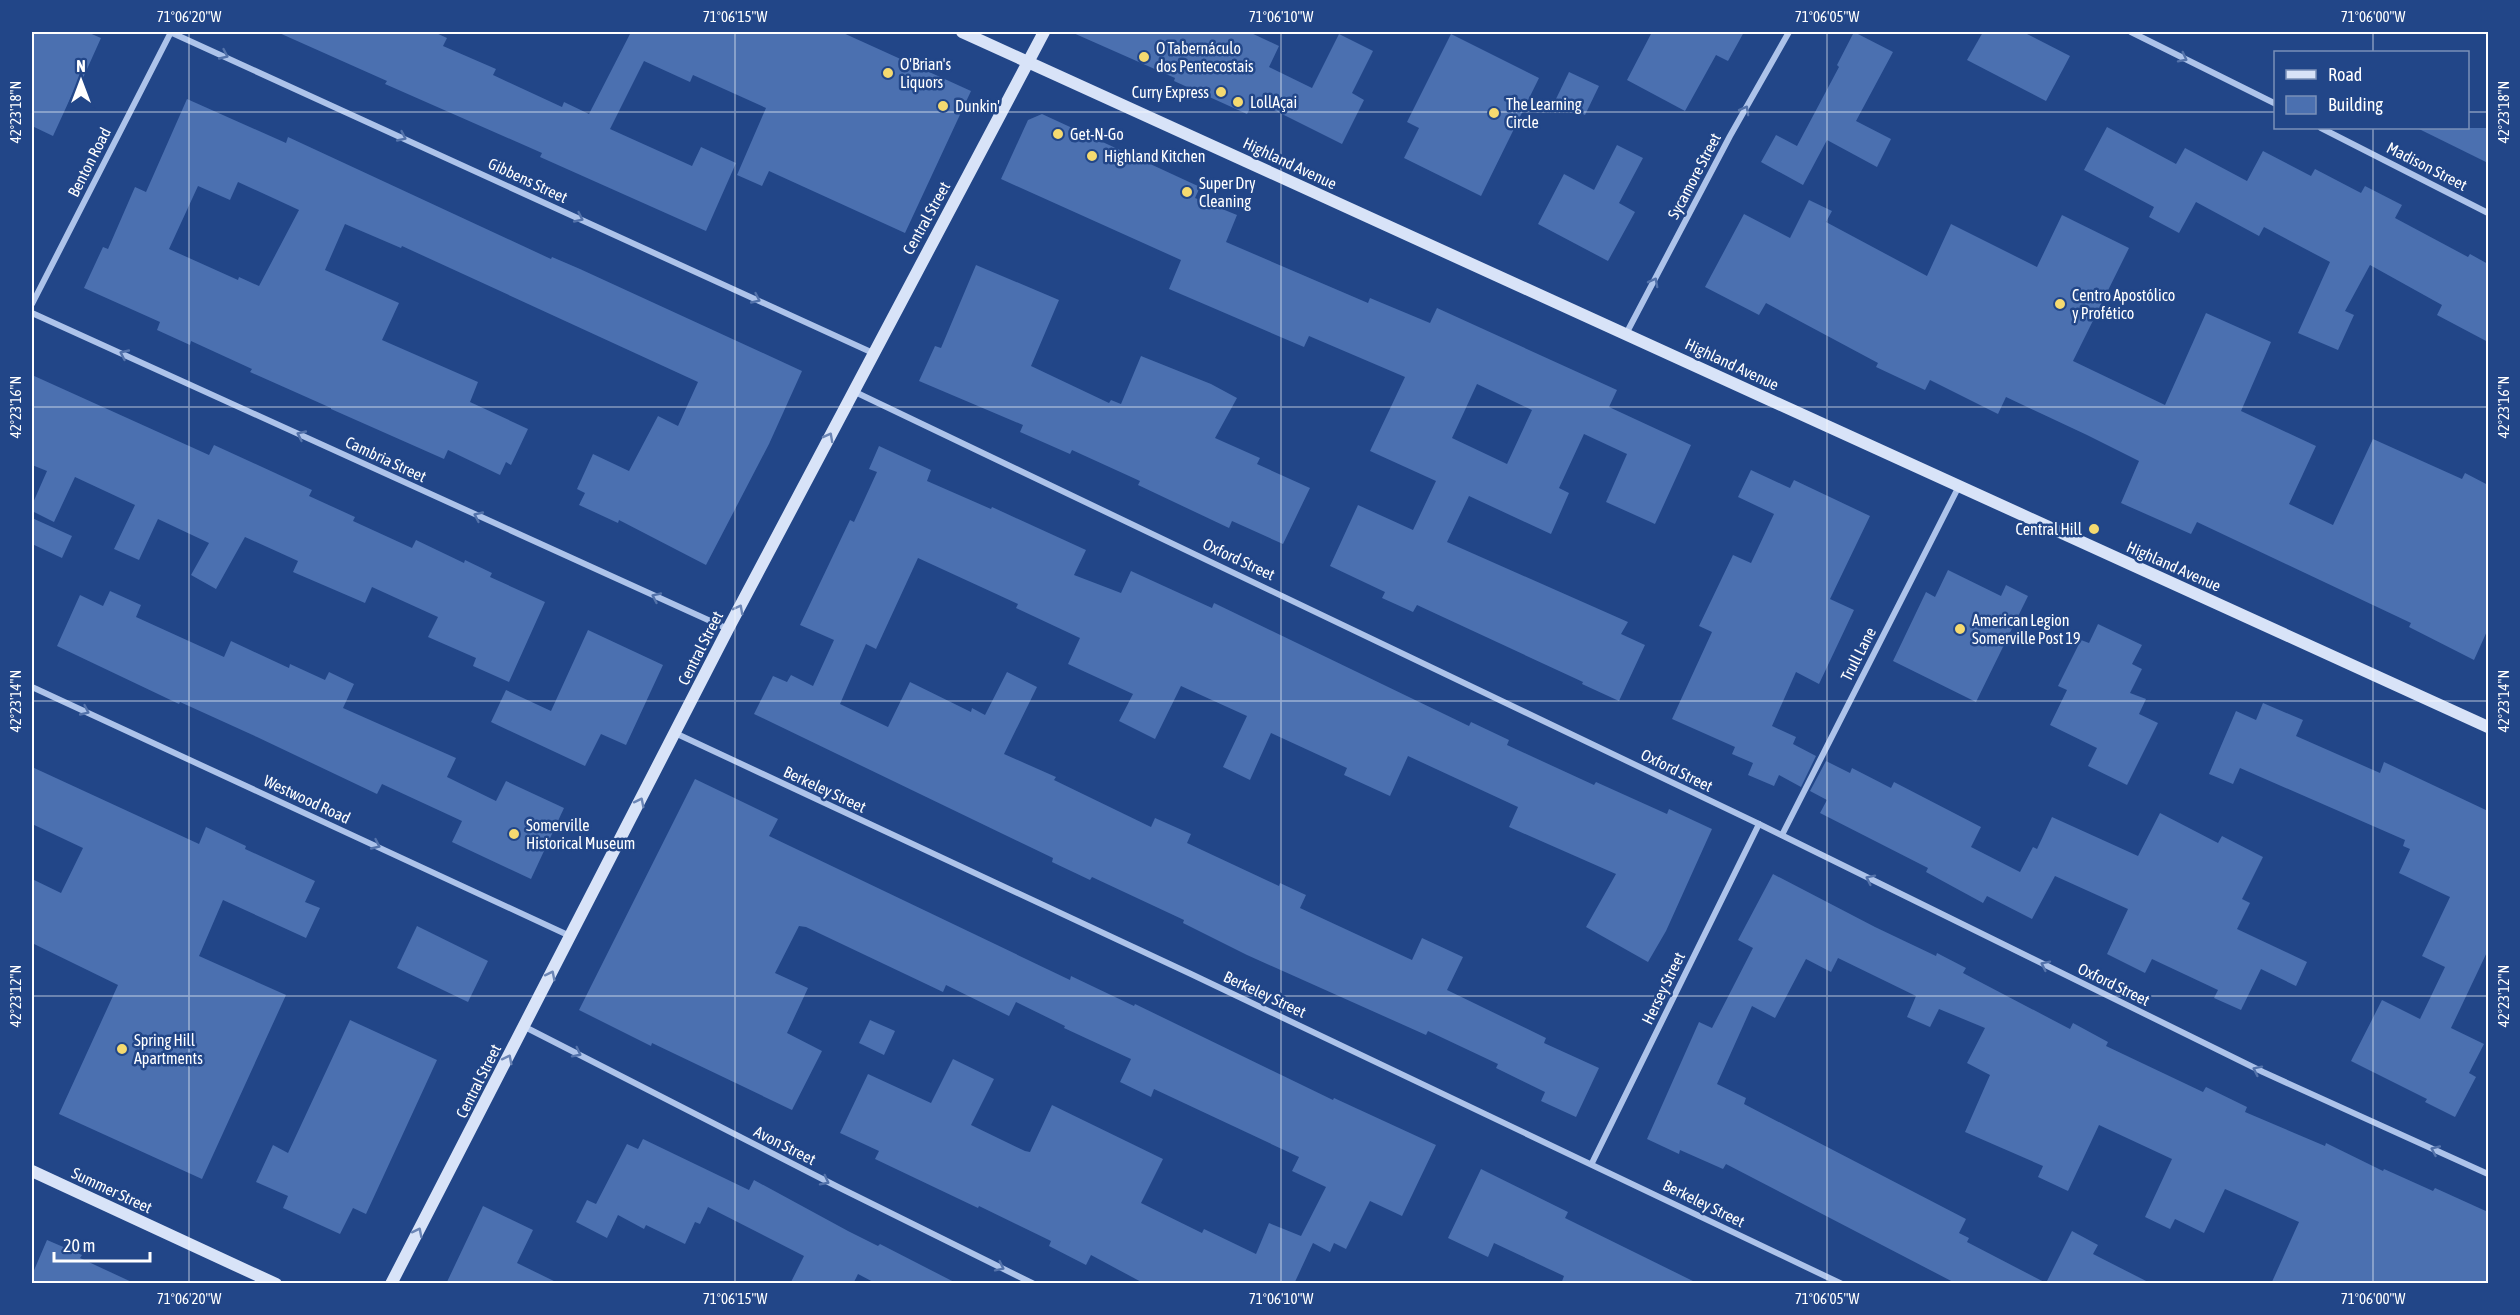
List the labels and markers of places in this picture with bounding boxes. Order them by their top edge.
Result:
place label: O Tabernáculo dos Pentecostais [1156,39,1254,75]
marker: O Tabernáculo dos Pentecostais [1137,50,1151,64]
place label: O'Brian's Liquors [900,55,951,92]
marker: O'Brian's Liquors [881,66,895,80]
place label: Curry Express [1132,83,1209,102]
marker: Curry Express [1214,85,1228,99]
place label: LollAçai [1250,93,1297,112]
marker: LollAçai [1231,95,1245,109]
place label: The Learning Circle [1506,95,1582,131]
place label: Dunkin' [955,97,1000,115]
marker: Dunkin' [936,99,950,113]
marker: The Learning Circle [1487,106,1501,120]
place label: Get-N-Go [1070,125,1124,143]
marker: Get-N-Go [1051,127,1065,141]
place label: Highland Kitchen [1104,147,1206,166]
marker: Highland Kitchen [1085,149,1099,163]
place label: Super Dry Cleaning [1199,174,1256,211]
marker: Super Dry Cleaning [1180,185,1194,199]
place label: Centro Apostólico y Profético [2072,286,2175,323]
marker: Centro Apostólico y Profético [2053,297,2067,311]
place label: Central Hill [2015,520,2083,538]
marker: Central Hill [2087,522,2101,536]
place label: American Legion Somerville Post 19 [1972,611,2080,647]
marker: American Legion Somerville Post 19 [1953,622,1967,636]
place label: Somerville Historical Museum [526,816,635,852]
marker: Somerville Historical Museum [507,827,521,841]
place label: Spring Hill Apartments [134,1031,203,1068]
marker: Spring Hill Apartments [115,1042,129,1056]

